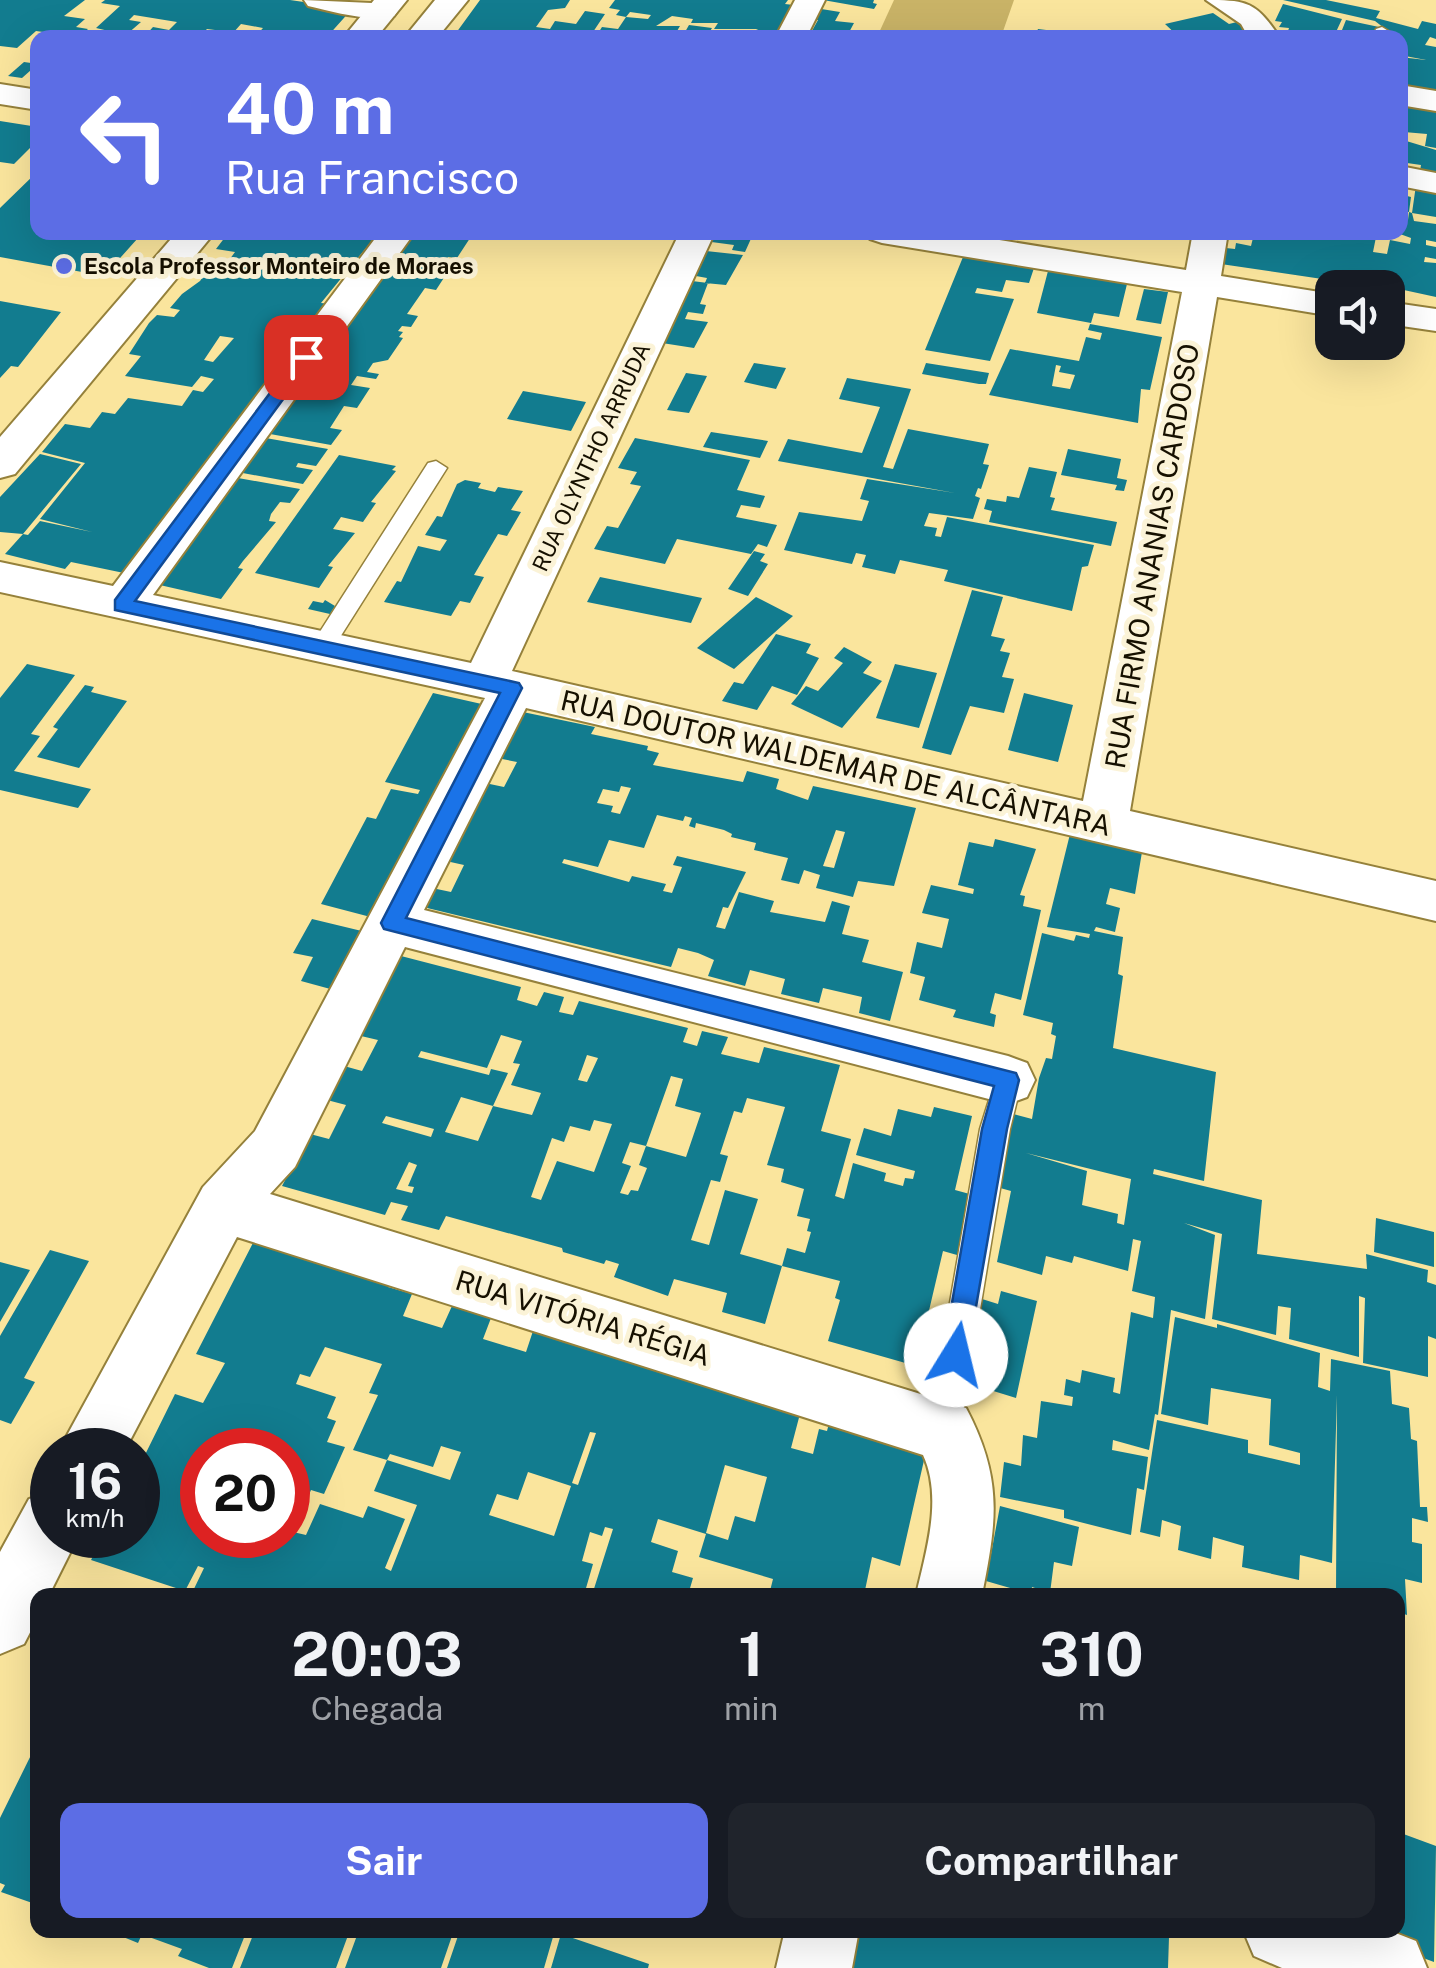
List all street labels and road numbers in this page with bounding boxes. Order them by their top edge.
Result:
street label: RUA OLYNTHO ARRUDA [527,339,655,575]
street label: RUA FIRMO ANANIAS CARDOSO [1098,341,1205,771]
street label: RUA DOUTOR WALDEMAR DE ALCÂNTARA [558,683,1115,842]
street label: RUA VITÓRIA RÉGIA [452,1263,715,1372]

